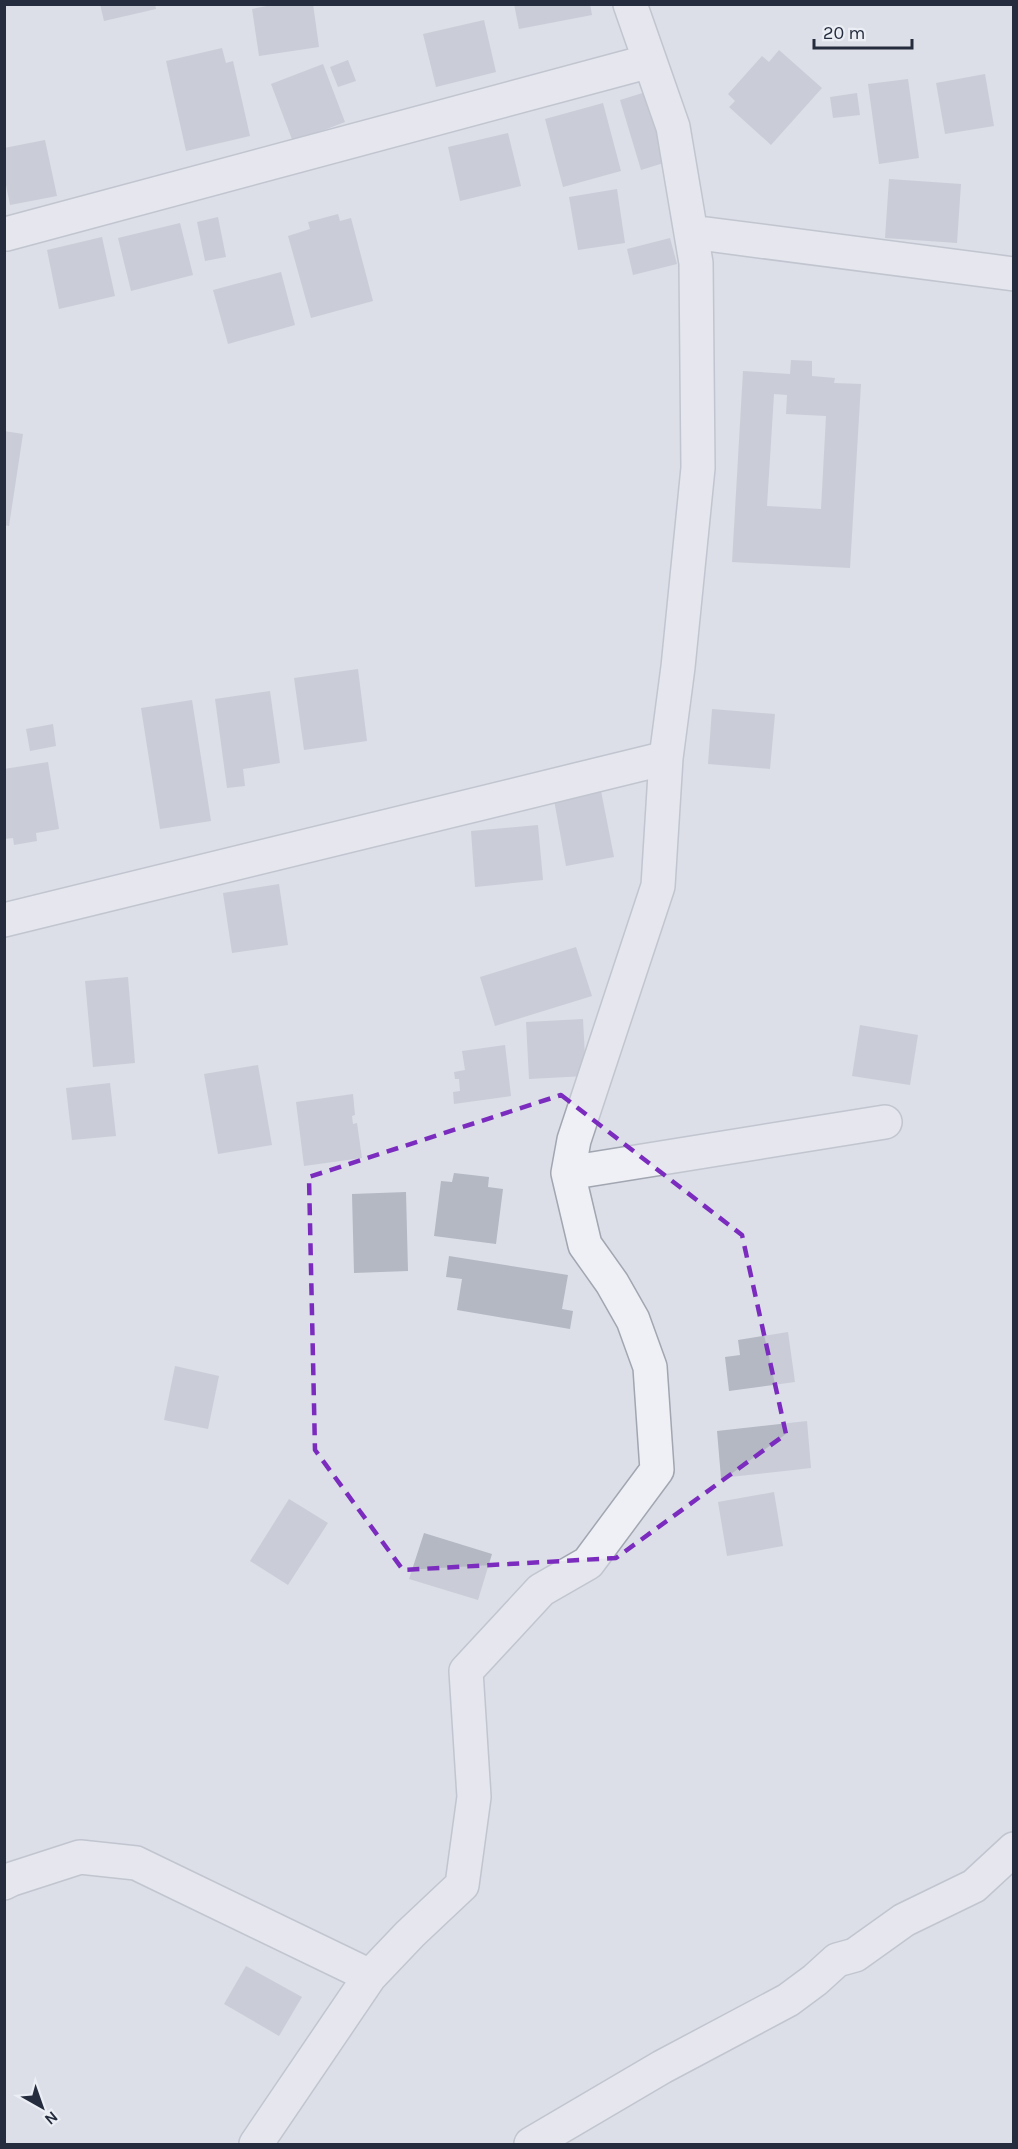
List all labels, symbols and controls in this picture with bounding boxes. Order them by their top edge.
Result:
scale bar [814,12,912,50]
text: 20 m [823,22,865,44]
north arrow [12,2077,72,2137]
text: N [41,2107,62,2129]

